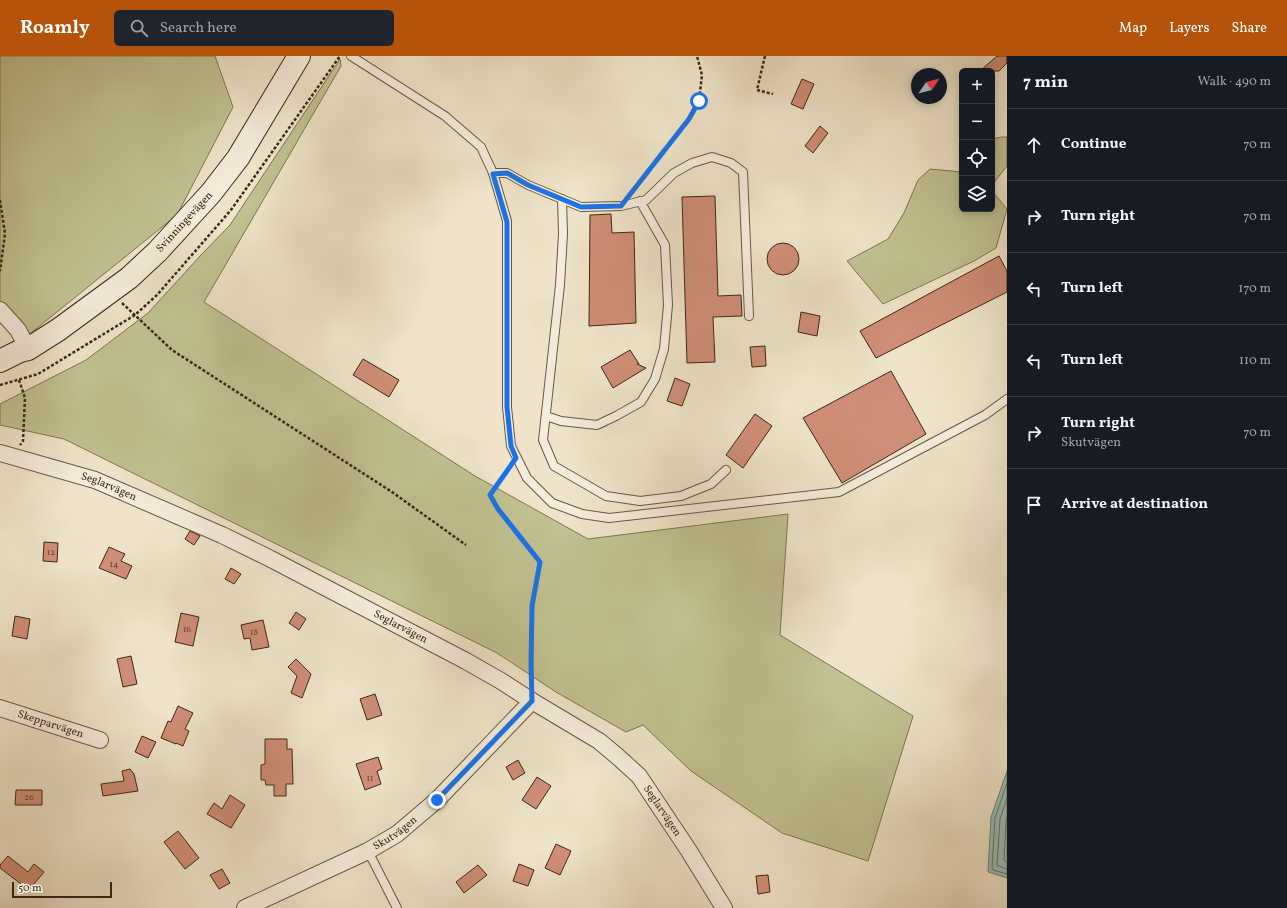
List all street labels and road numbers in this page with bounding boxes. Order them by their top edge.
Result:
street label: Svinningevägen [153,188,217,256]
street label: Seglarvägen [79,469,139,505]
street label: Seglarvägen [371,606,431,647]
street label: Skepparvägen [16,707,86,742]
street label: Seglarvägen [640,782,685,840]
street label: Skutvägen [370,812,421,854]

